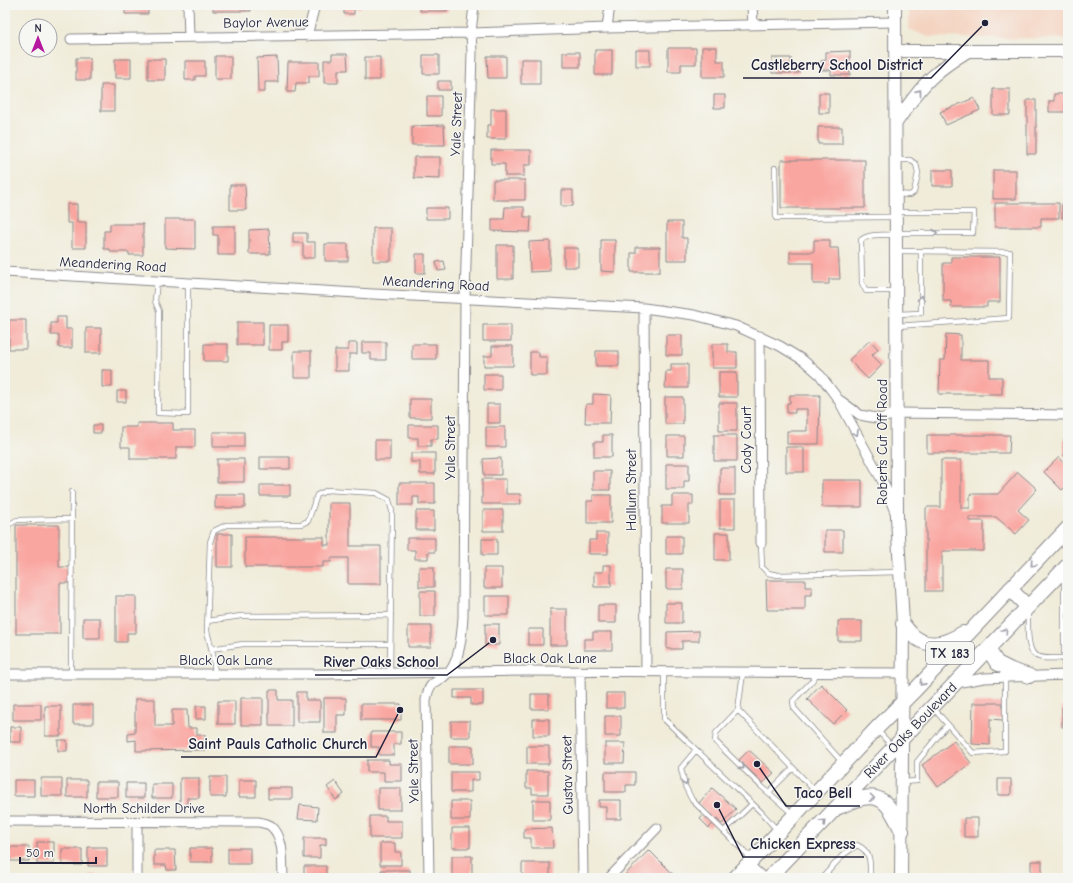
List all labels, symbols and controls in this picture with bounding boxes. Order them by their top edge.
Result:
street label: Baylor Avenue [223,13,309,32]
north arrow [18,18,58,58]
text: N [34,22,42,35]
callout: Castleberry School District [743,51,931,78]
text: Castleberry School District [751,56,924,74]
one-way arrow [914,89,921,96]
street label: Yale Street [447,90,466,157]
one-way arrow [932,229,938,237]
street label: Meandering Road [59,253,167,276]
street label: Meandering Road [382,272,490,295]
one-way arrow [917,295,925,301]
street label: Roberts Cut Off Road [874,379,891,505]
street label: Cody Court [738,405,755,474]
street label: Yale Street [442,415,459,480]
one-way arrow [852,429,859,437]
street label: Hallum Street [623,448,640,531]
one-way arrow [1030,559,1038,567]
one-way arrow [1000,628,1007,635]
road number: TX 183 [926,642,974,664]
callout: River Oaks School [315,648,447,675]
street label: Black Oak Lane [503,650,597,667]
street label: Black Oak Lane [179,652,273,669]
text: River Oaks School [323,653,439,671]
one-way arrow [920,678,927,685]
street label: River Oaks Boulevard [860,679,960,782]
callout: Saint Pauls Catholic Church [181,730,376,757]
street label: Gustav Street [558,734,577,815]
text: Saint Pauls Catholic Church [189,735,368,753]
street label: Yale Street [404,738,423,803]
one-way arrow [737,762,745,770]
callout: Taco Bell [786,779,860,806]
one-way arrow [680,780,689,787]
text: Taco Bell [794,784,852,802]
one-way arrow [869,794,875,803]
street label: North Schilder Drive [83,800,205,817]
one-way arrow [818,819,826,827]
callout: Chicken Express [743,830,864,857]
text: Chicken Express [750,835,856,853]
scale bar [20,839,96,865]
text: 50 m [26,846,54,860]

